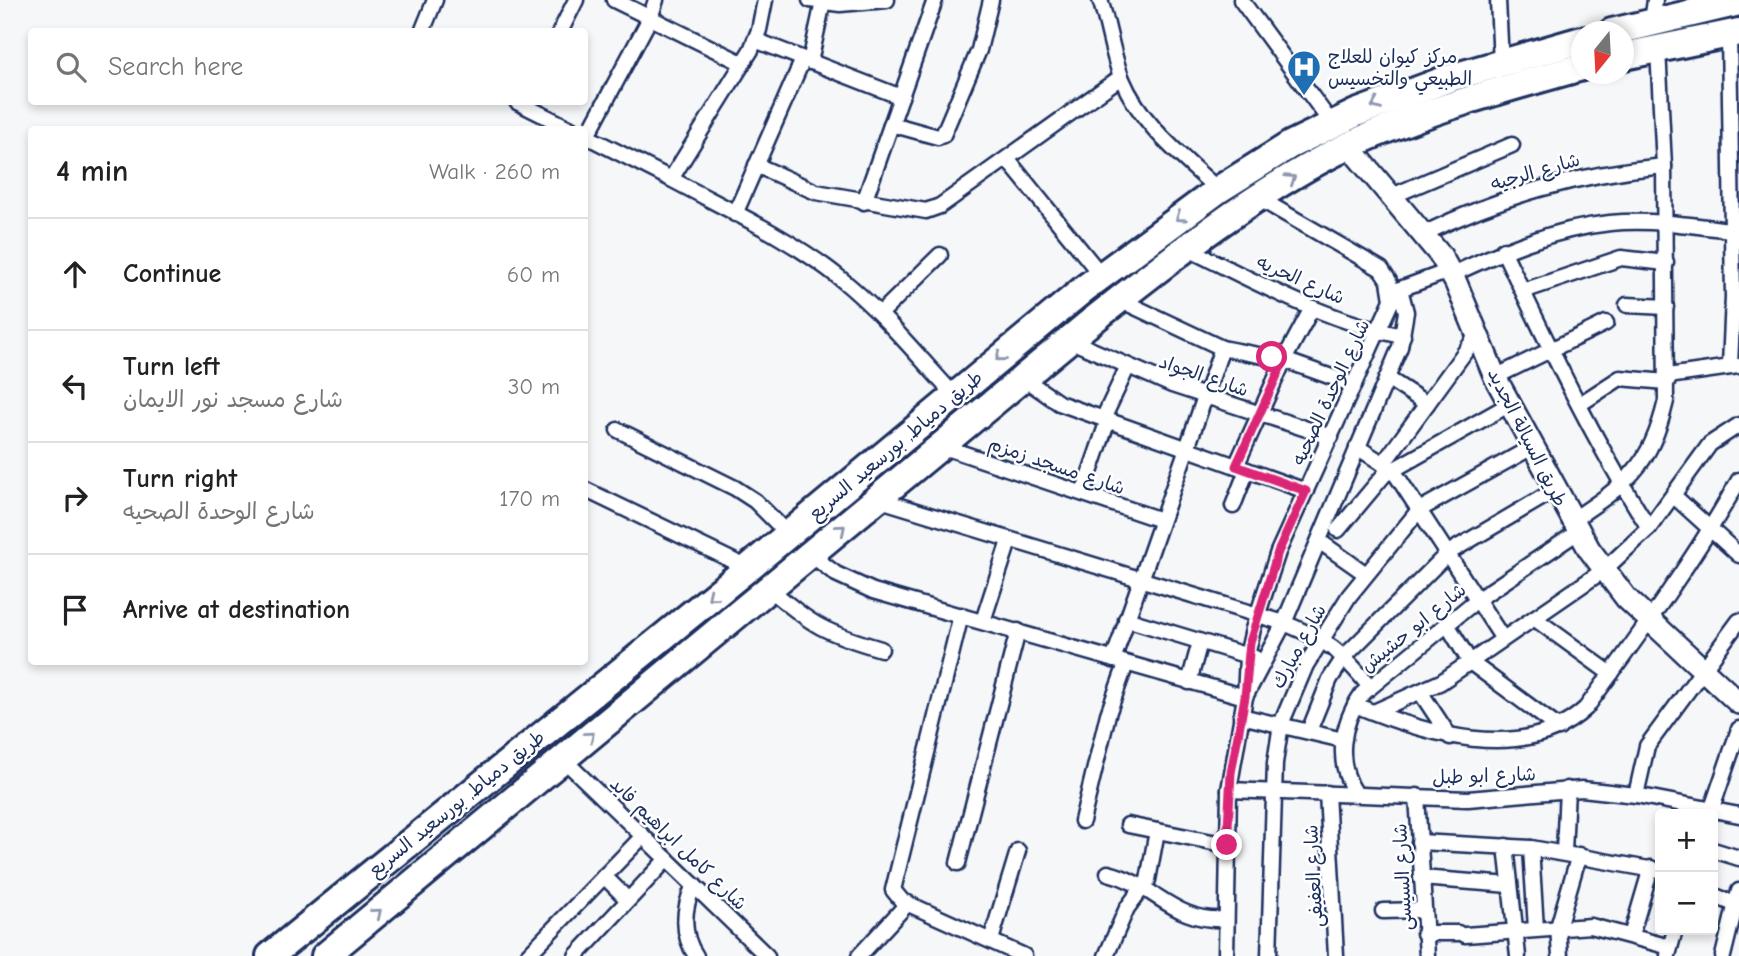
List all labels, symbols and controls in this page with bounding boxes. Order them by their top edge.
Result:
north arrow [1571,21,1634,84]
search box [28,28,588,105]
place label: مركز كيوان للعلاج الطبيعي والتخسيس [1328,46,1472,95]
icon: search [52,48,90,86]
hospital icon: مركز كيوان للعلاج الطبيعي والتخسيس [1285,48,1323,97]
text: Search here [108,52,243,82]
one-way arrow [1371,96,1383,110]
street label: شارع الرجيه [1488,149,1583,197]
text: 4 min [56,154,128,189]
text: Walk · 260 m [429,158,560,185]
one-way arrow [1283,174,1296,187]
one-way arrow [1175,209,1188,221]
street label: شارع الحريه [1252,251,1348,311]
icon: ahead [56,255,94,293]
text: Continue [123,259,221,289]
text: 60 m [507,261,560,288]
street label: شارع الوحدة الصحيه [1287,316,1376,470]
route start [1256,341,1287,372]
one-way arrow [995,349,1008,361]
street label: شارع الجواد [1156,350,1251,403]
text: Turn left [123,352,220,382]
street label: طريق السيالة الجديد [1483,365,1572,510]
street label: طريق دمياط, بورسعيد السريع [804,366,988,527]
icon: left [56,367,94,405]
text: 30 m [508,373,560,400]
text: شارع مسجد نور الايمان [123,386,343,413]
street label: شارع مسجد زمزم [985,432,1128,502]
text: Turn right [123,464,237,494]
icon: right [56,479,94,517]
text: 170 m [499,485,560,512]
text: شارع الوحدة الصحيه [123,498,315,525]
one-way arrow [834,524,846,537]
street label: شارع ابو حشيش [1357,579,1472,678]
one-way arrow [708,588,720,601]
icon: arrive [56,591,94,629]
text: Arrive at destination [123,595,350,625]
street label: شارع مبارك [1267,601,1333,693]
street label: طريق دمياط, بورسعيد السريع [364,726,551,883]
one-way arrow [582,732,595,744]
street label: شارع ابو طبل [1432,763,1537,791]
street label: شارع كامل ابراهيم فايد [603,773,751,917]
map controls [1655,809,1718,935]
button: + [1655,809,1718,872]
street label: شارع السيسى [1389,823,1419,931]
street label: شارع العفيفى [1300,824,1330,928]
route end [1211,829,1242,860]
button: − [1655,872,1718,935]
one-way arrow [370,908,382,921]

